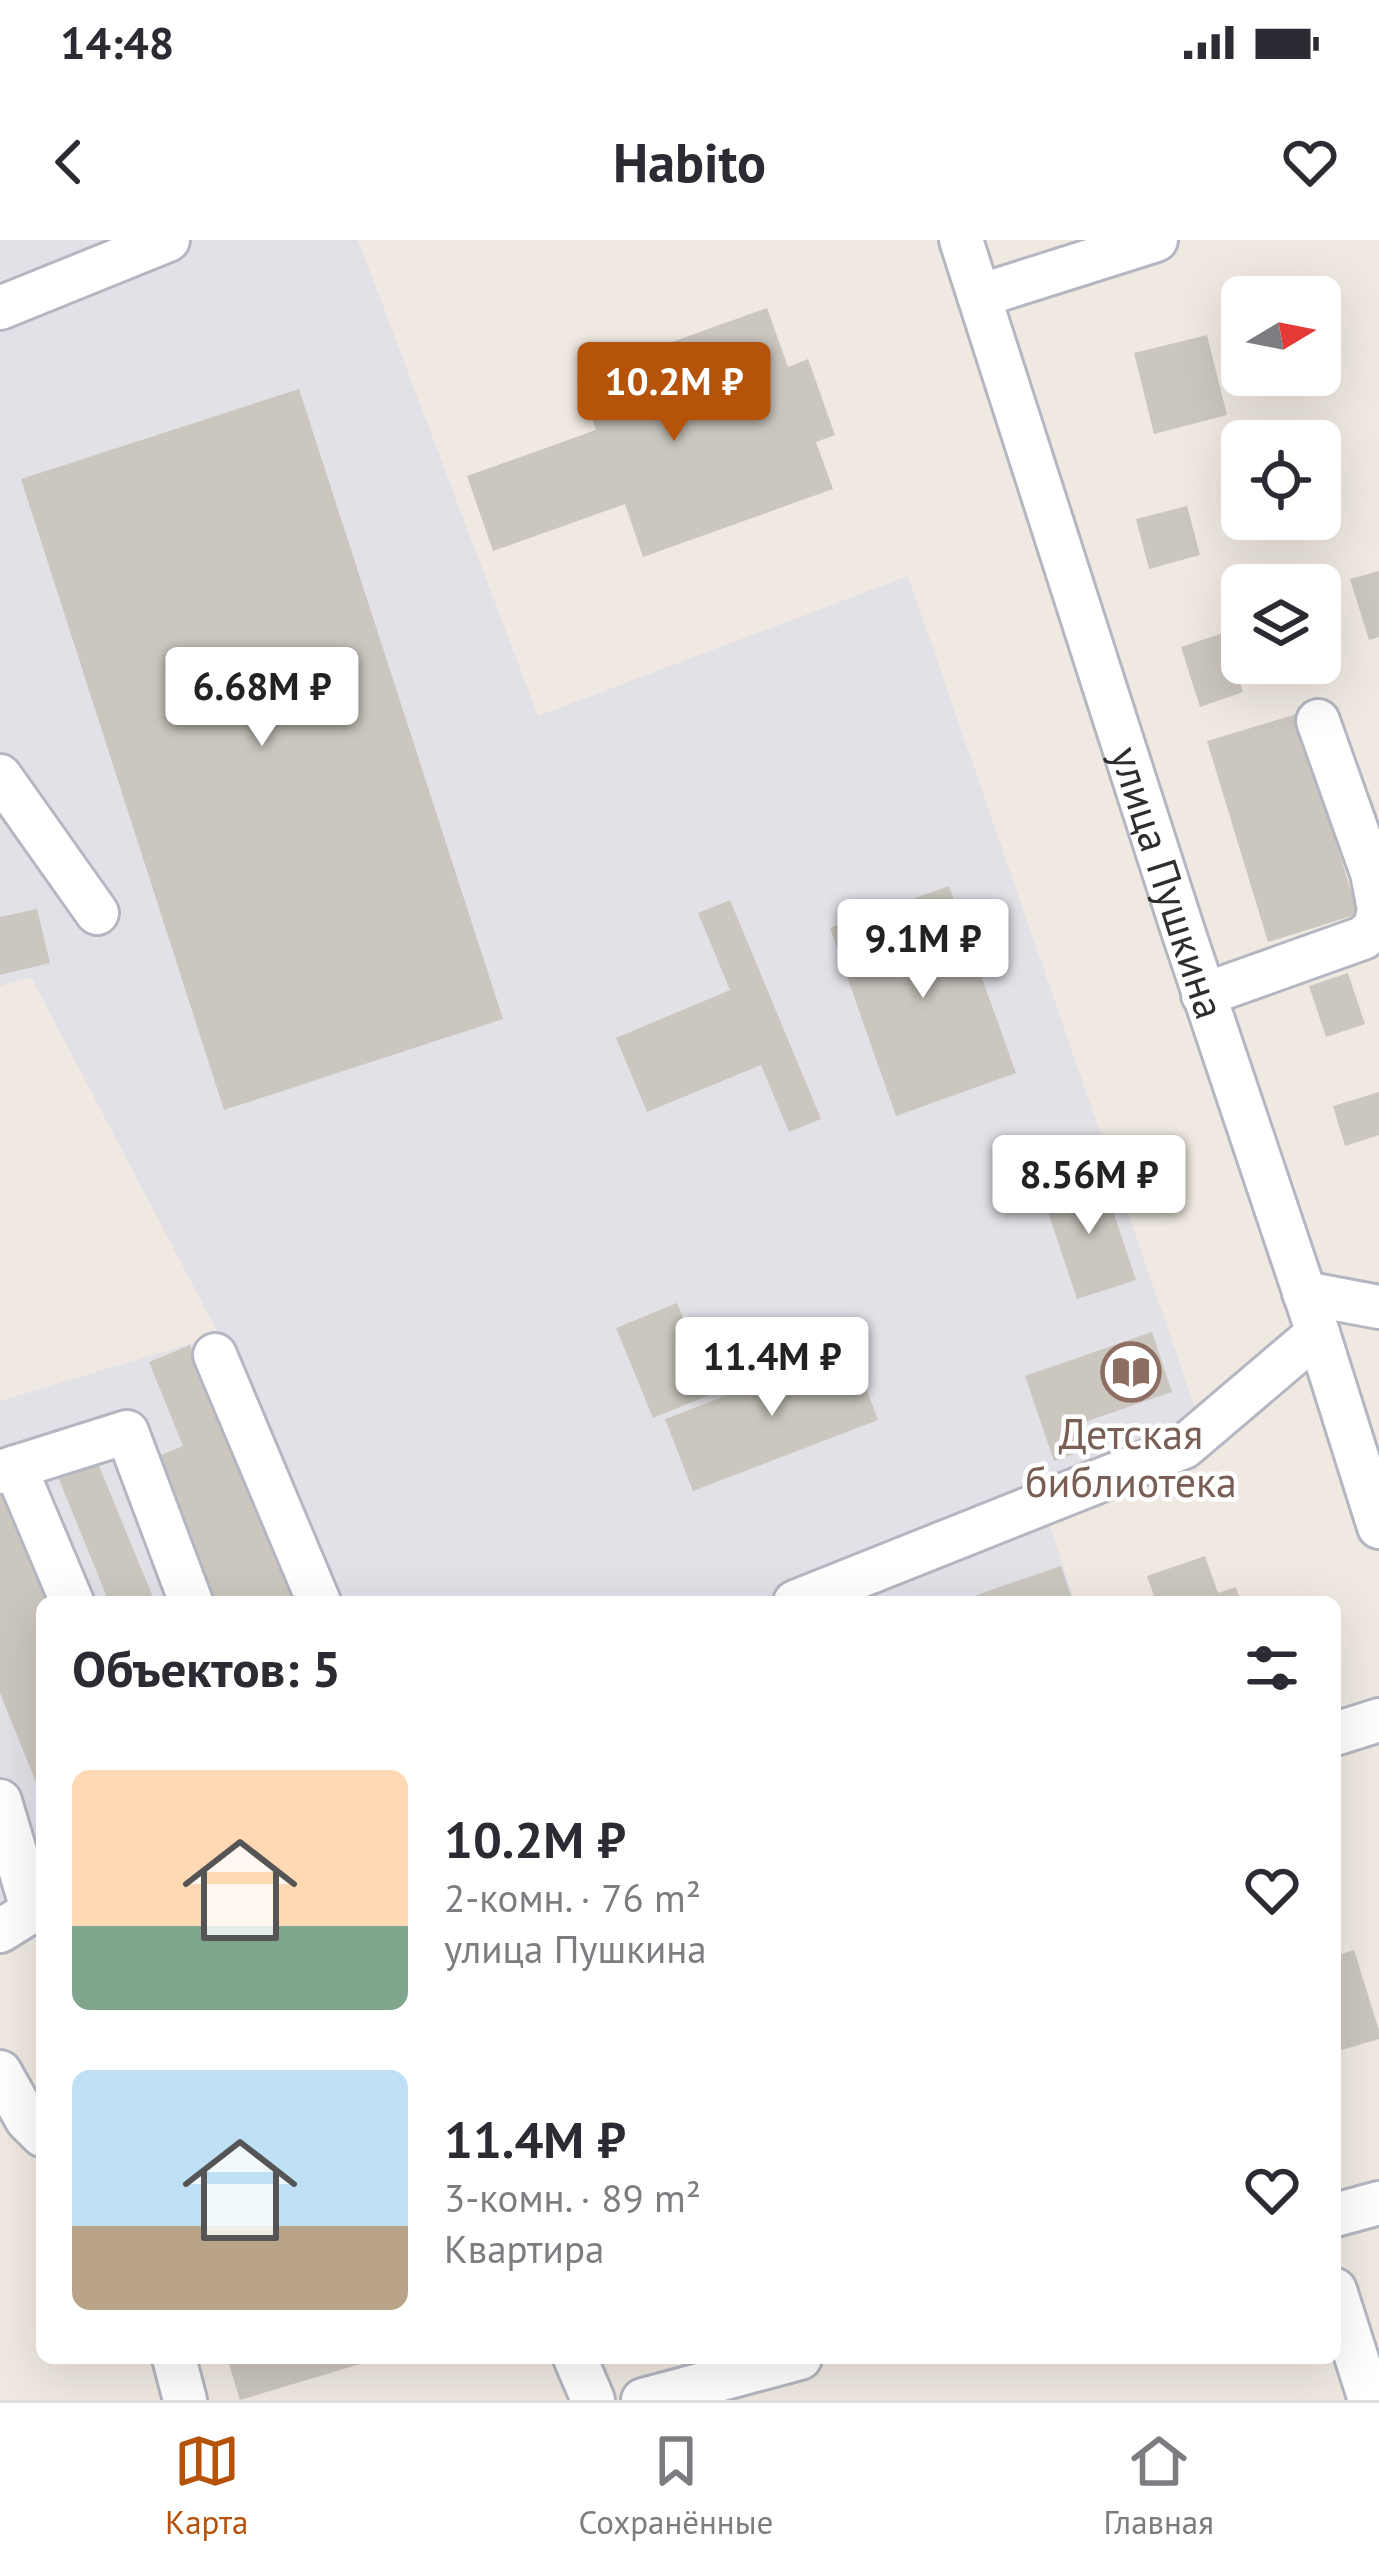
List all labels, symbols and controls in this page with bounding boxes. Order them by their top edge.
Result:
text: 14:48 [60,13,174,71]
text: Habito [613,127,766,197]
icon: back [36,129,102,195]
icon: heart [1277,129,1343,195]
north arrow [1221,276,1341,396]
map controls [1221,276,1341,684]
pin: 10.2M ₽ [563,342,785,444]
text: 10.2M ₽ [604,355,744,406]
button: locate [1221,420,1341,540]
button: layers [1221,564,1341,684]
pin: 6.68M ₽ [151,647,373,749]
text: 6.68M ₽ [192,660,332,711]
street label: улица Пушкина [1099,739,1238,1026]
pin: 9.1M ₽ [825,899,1021,1001]
text: 9.1M ₽ [864,912,982,963]
pin: 8.56M ₽ [978,1135,1200,1237]
text: 8.56M ₽ [1019,1148,1159,1199]
pin: 11.4M ₽ [661,1317,883,1419]
text: 11.4M ₽ [702,1330,842,1381]
library icon: Детская библиотека [1100,1341,1162,1403]
place label: Детская библиотека [1025,1406,1237,1509]
text: Объектов: 5 [72,1635,341,1701]
icon: filters [1239,1635,1305,1701]
text: 10.2M ₽ [444,1806,626,1872]
icon: home [168,1818,312,1962]
icon: heart [1239,1857,1305,1923]
text: 2-комн. · 76 m² [444,1872,701,1923]
text: улица Пушкина [444,1923,707,1974]
text: 11.4M ₽ [444,2106,626,2172]
icon: home [168,2118,312,2262]
icon: heart [1239,2157,1305,2223]
text: 3-комн. · 89 m² [444,2172,701,2223]
text: Квартира [444,2223,604,2274]
tab: Карта [165,2428,248,2543]
tab: Сохранённые [579,2428,773,2543]
tab: Главная [1103,2428,1214,2543]

